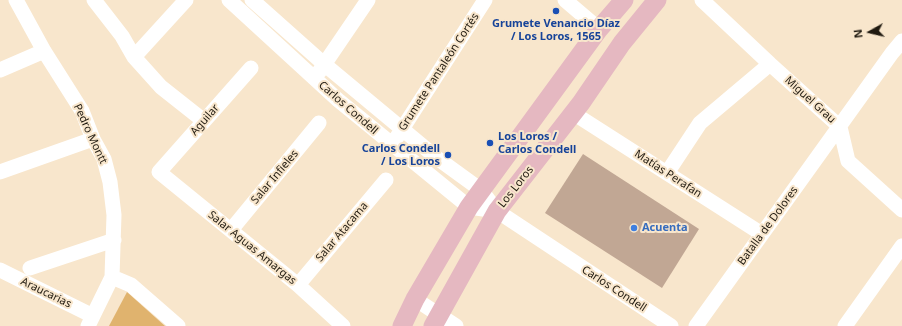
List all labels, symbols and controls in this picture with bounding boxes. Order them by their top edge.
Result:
marker: Grumete Venancio Díaz / Los Loros, 1565 [551,6,561,16]
street label: Grumete Pantaleón Cortés [396,11,482,133]
north arrow [850,12,890,52]
place label: Grumete Venancio Díaz / Los Loros, 1565 [492,17,620,43]
text: N [850,28,866,39]
street label: Miguel Grau [782,74,838,126]
street label: Carlos Condell [316,79,380,137]
street label: Pedro Montt [70,102,110,166]
street label: Aguilar [188,102,222,138]
place label: Los Loros / Carlos Condell [498,130,576,156]
marker: Los Loros / Carlos Condell [485,138,495,148]
place label: Carlos Condell / Los Loros [362,142,440,168]
street label: Salar Infieles [249,147,301,207]
street label: Matías Perafan [632,147,704,201]
marker: Carlos Condell / Los Loros [443,150,453,160]
street label: Los Loros [496,164,536,210]
street label: Batalla de Dolores [735,184,801,268]
street label: Salar Atacama [313,200,371,264]
street label: Salar Aguas Amargas [205,208,299,288]
place label: Acuenta [642,221,688,235]
marker: Acuenta [629,223,639,233]
street label: Carlos Condell [579,263,649,315]
street label: Araucarias [19,275,73,311]

